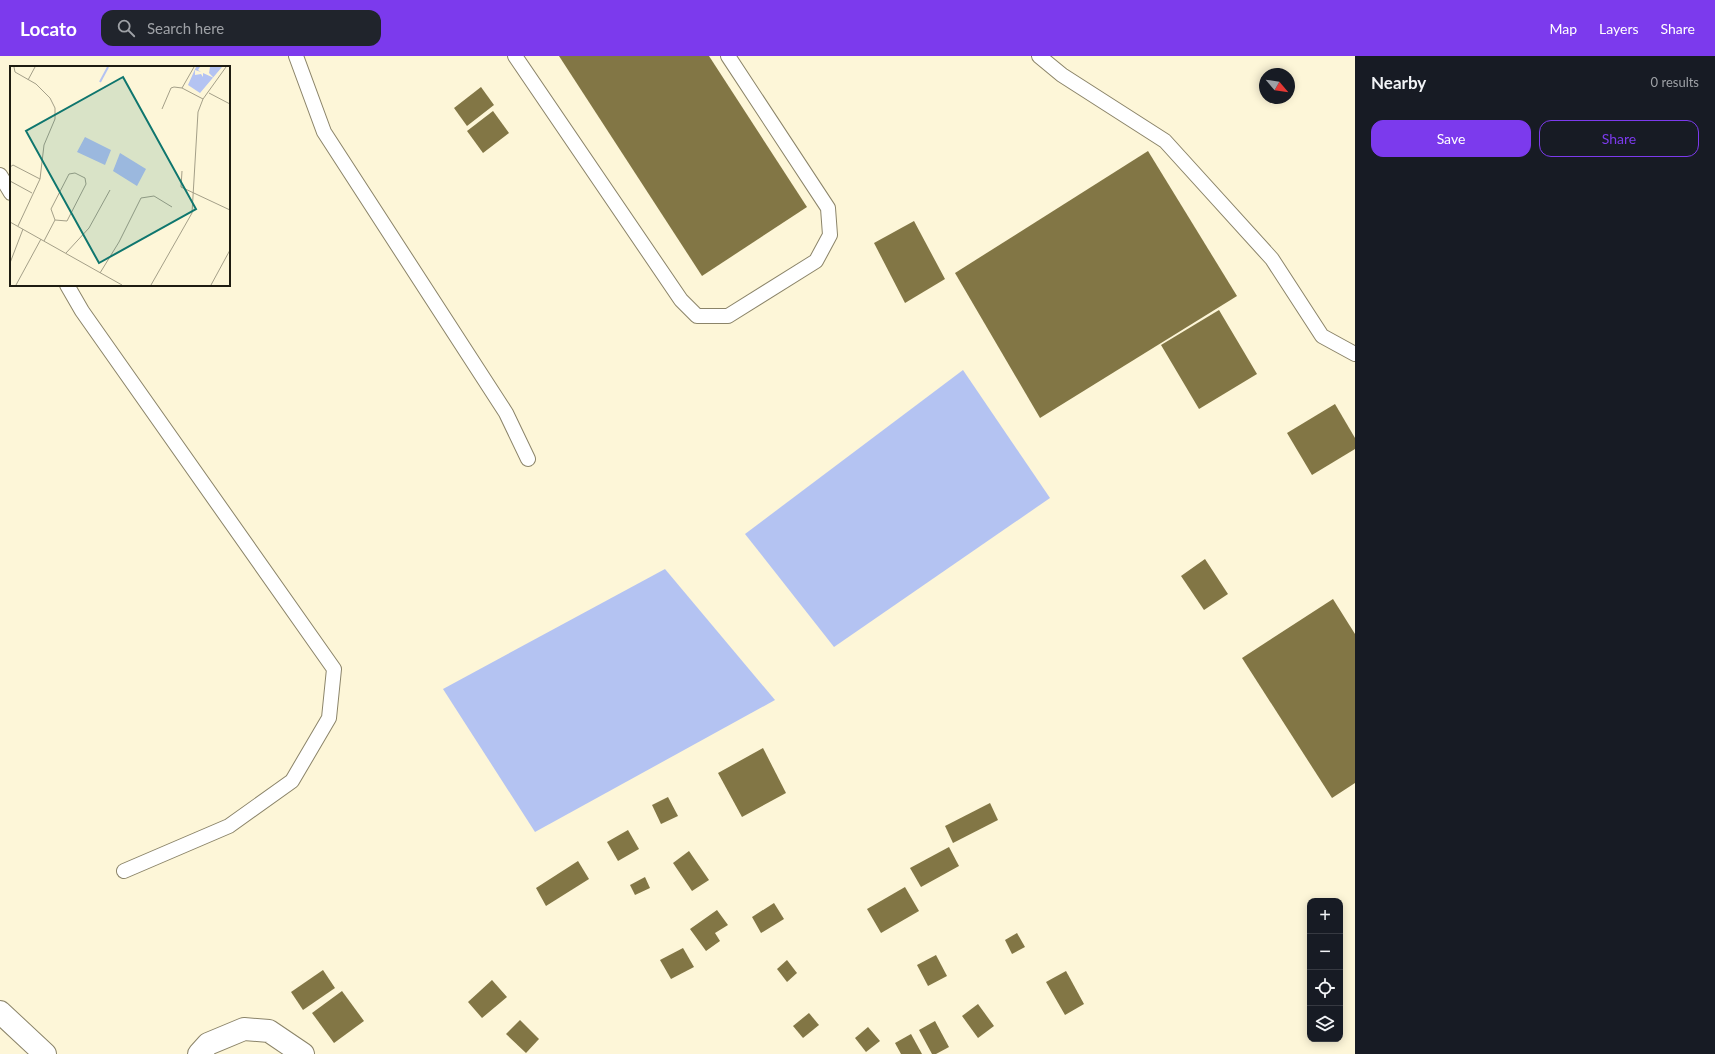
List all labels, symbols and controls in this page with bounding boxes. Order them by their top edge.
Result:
search box [101,10,381,46]
text: Locato [20,17,77,40]
icon: search [115,17,137,39]
text: Search here [147,19,224,37]
text: Map [1549,20,1577,37]
text: Layers [1599,20,1639,37]
text: Share [1661,20,1695,37]
inset map [10,66,230,286]
north arrow [1259,68,1295,104]
text: Nearby [1371,72,1426,93]
text: 0 results [1651,74,1699,90]
button: Save [1371,120,1531,157]
button: Share [1539,120,1699,157]
map controls [1307,898,1343,1042]
button: + [1307,898,1343,934]
button: − [1307,934,1343,970]
button: locate [1307,970,1343,1006]
button: layers [1307,1006,1343,1042]

